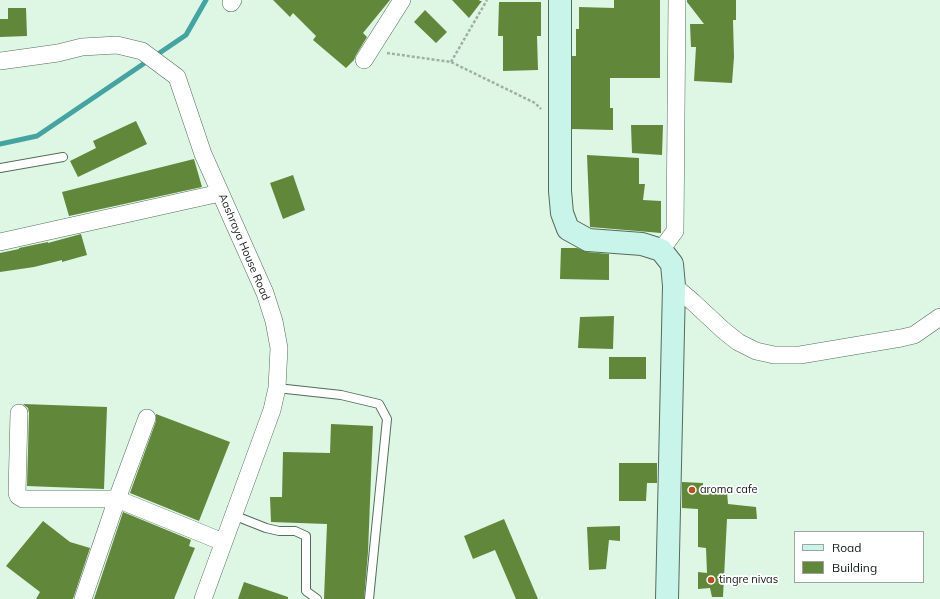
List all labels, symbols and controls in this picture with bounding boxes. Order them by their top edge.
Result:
street label: Aashraya House Road [216,192,272,302]
place label: aroma cafe [700,483,757,497]
marker: aroma cafe [687,485,697,495]
legend [794,531,924,583]
text: Road [832,540,861,555]
text: Building [832,560,877,575]
place label: tingre nivas [719,573,778,587]
marker: tingre nivas [706,575,716,585]

